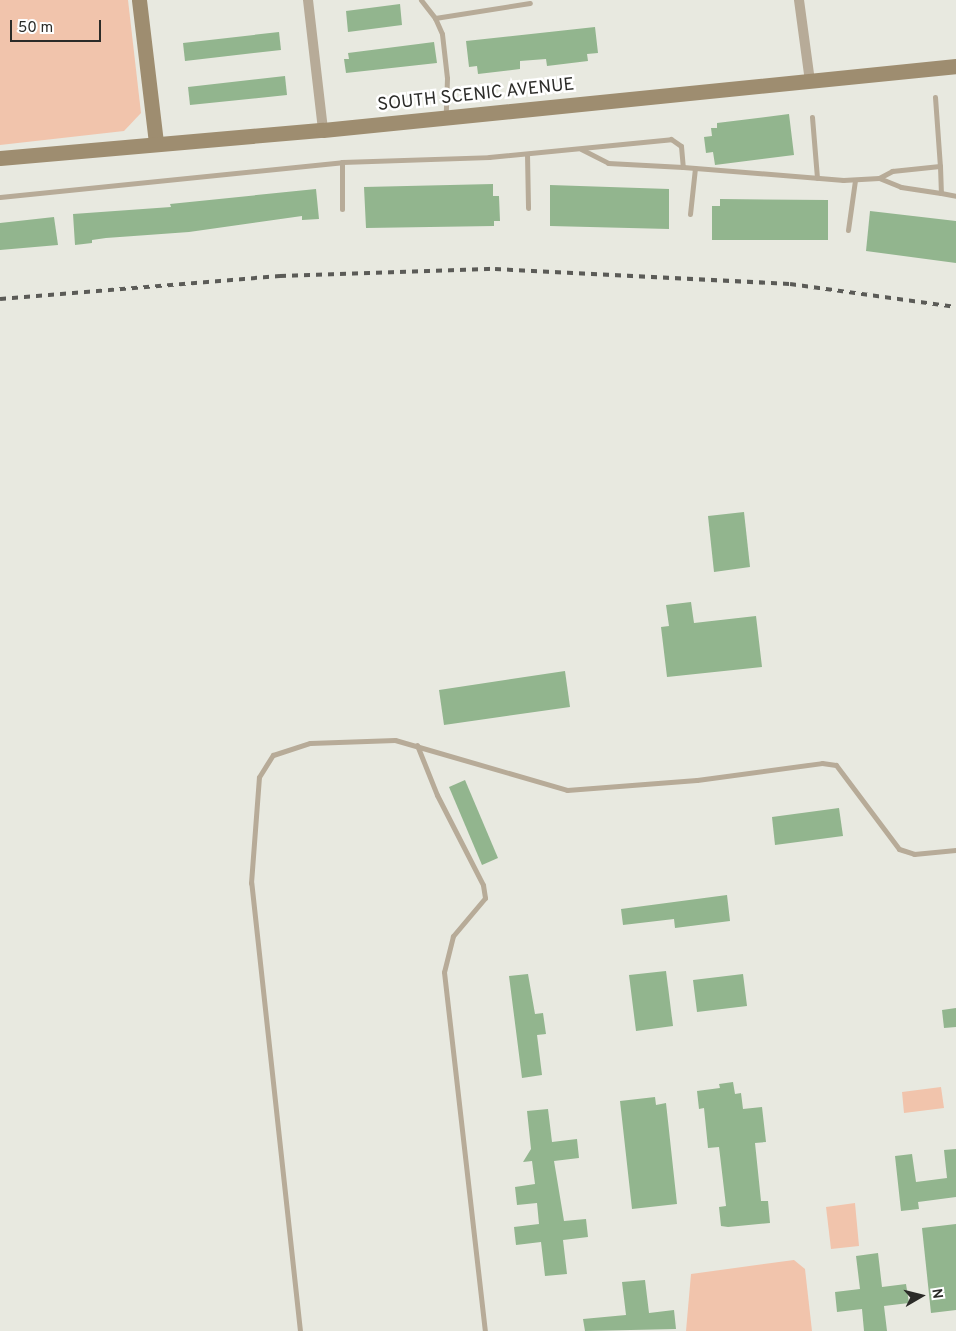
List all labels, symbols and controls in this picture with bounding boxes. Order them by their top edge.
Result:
scale bar [12,10,104,42]
text: 50 m [18,19,53,38]
street label: SOUTH SCENIC AVENUE [376,75,576,117]
north arrow [896,1271,946,1321]
text: N [927,1288,945,1300]

